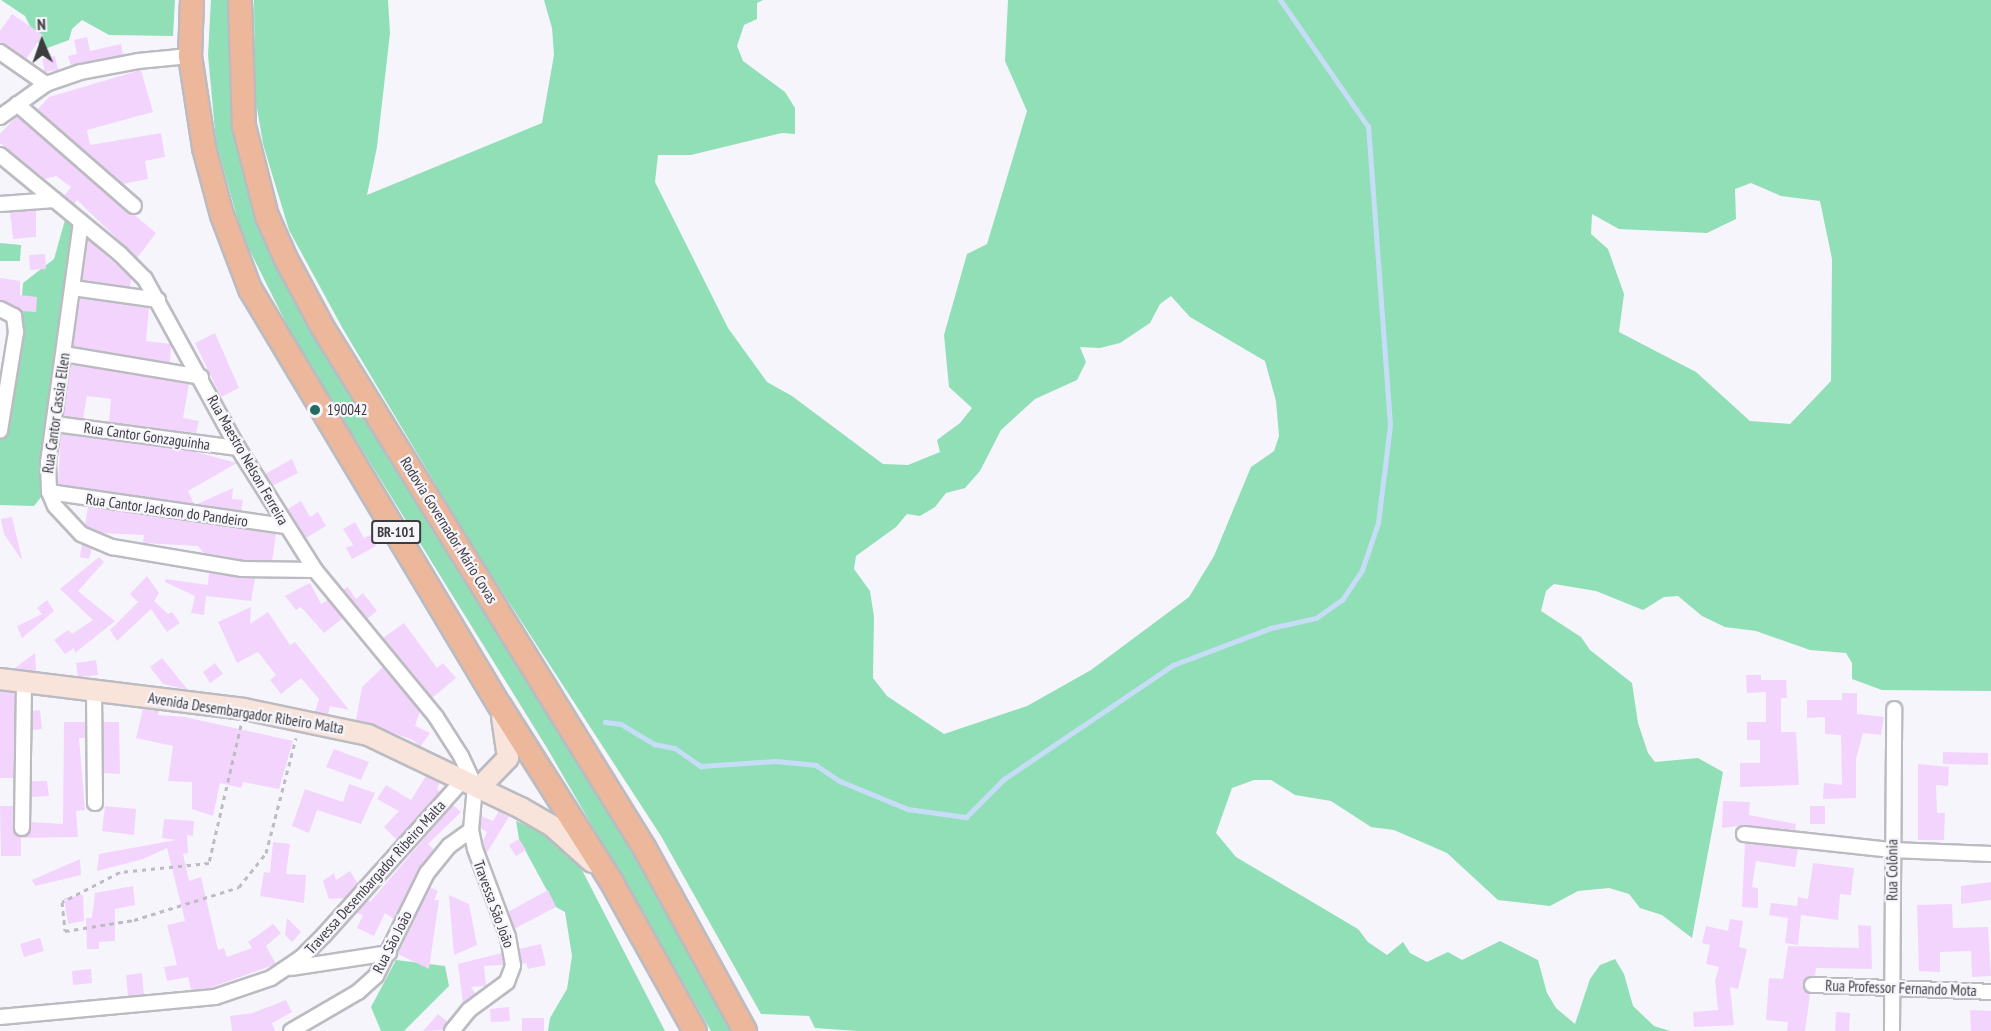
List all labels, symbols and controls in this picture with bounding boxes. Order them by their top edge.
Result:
north arrow [12,12,72,72]
text: N [37,14,46,34]
street label: Rua Cantor Cassia Ellen [39,352,73,474]
street label: Rua Maestro Nelson Ferreira [203,392,293,528]
place label: 190042 [327,401,367,419]
marker: 190042 [308,403,322,417]
street label: Rua Cantor Gonzaguinha [83,418,211,454]
street label: Rodovia Governador Mário Covas [397,454,501,606]
street label: Rua Cantor Jackson do Pandeiro [85,490,249,530]
road number: BR-101 [370,521,422,543]
street label: Avenida Desembargador Ribeiro Malta [147,689,345,737]
street label: Travessa Desembargador Ribeiro Malta [301,796,449,958]
street label: Rua Colônia [1883,839,1901,901]
street label: Travessa São João [470,858,518,950]
street label: Rua São João [369,908,415,976]
street label: Rua Professor Fernando Mota [1825,976,1977,1000]

